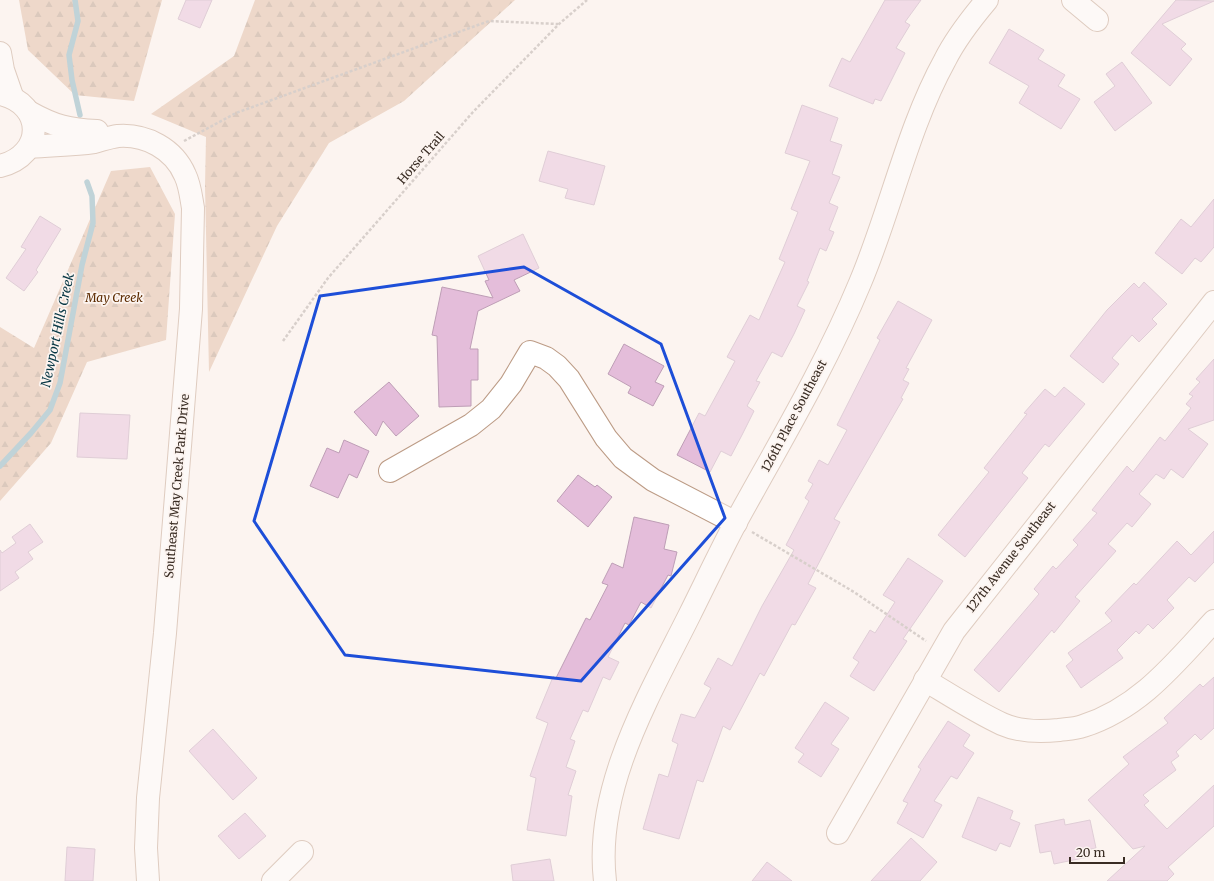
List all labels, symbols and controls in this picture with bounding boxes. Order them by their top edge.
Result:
street label: Horse Trail [394,128,448,187]
water label: Newport Hills Creek [37,271,78,389]
park label: May Creek [84,290,143,305]
street label: 126th Place Southeast [758,357,830,474]
street label: Southeast May Creek Park Drive [161,393,192,579]
street label: 127th Avenue Southeast [963,498,1059,615]
scale bar [1070,839,1124,865]
text: 20 m [1076,845,1105,860]

